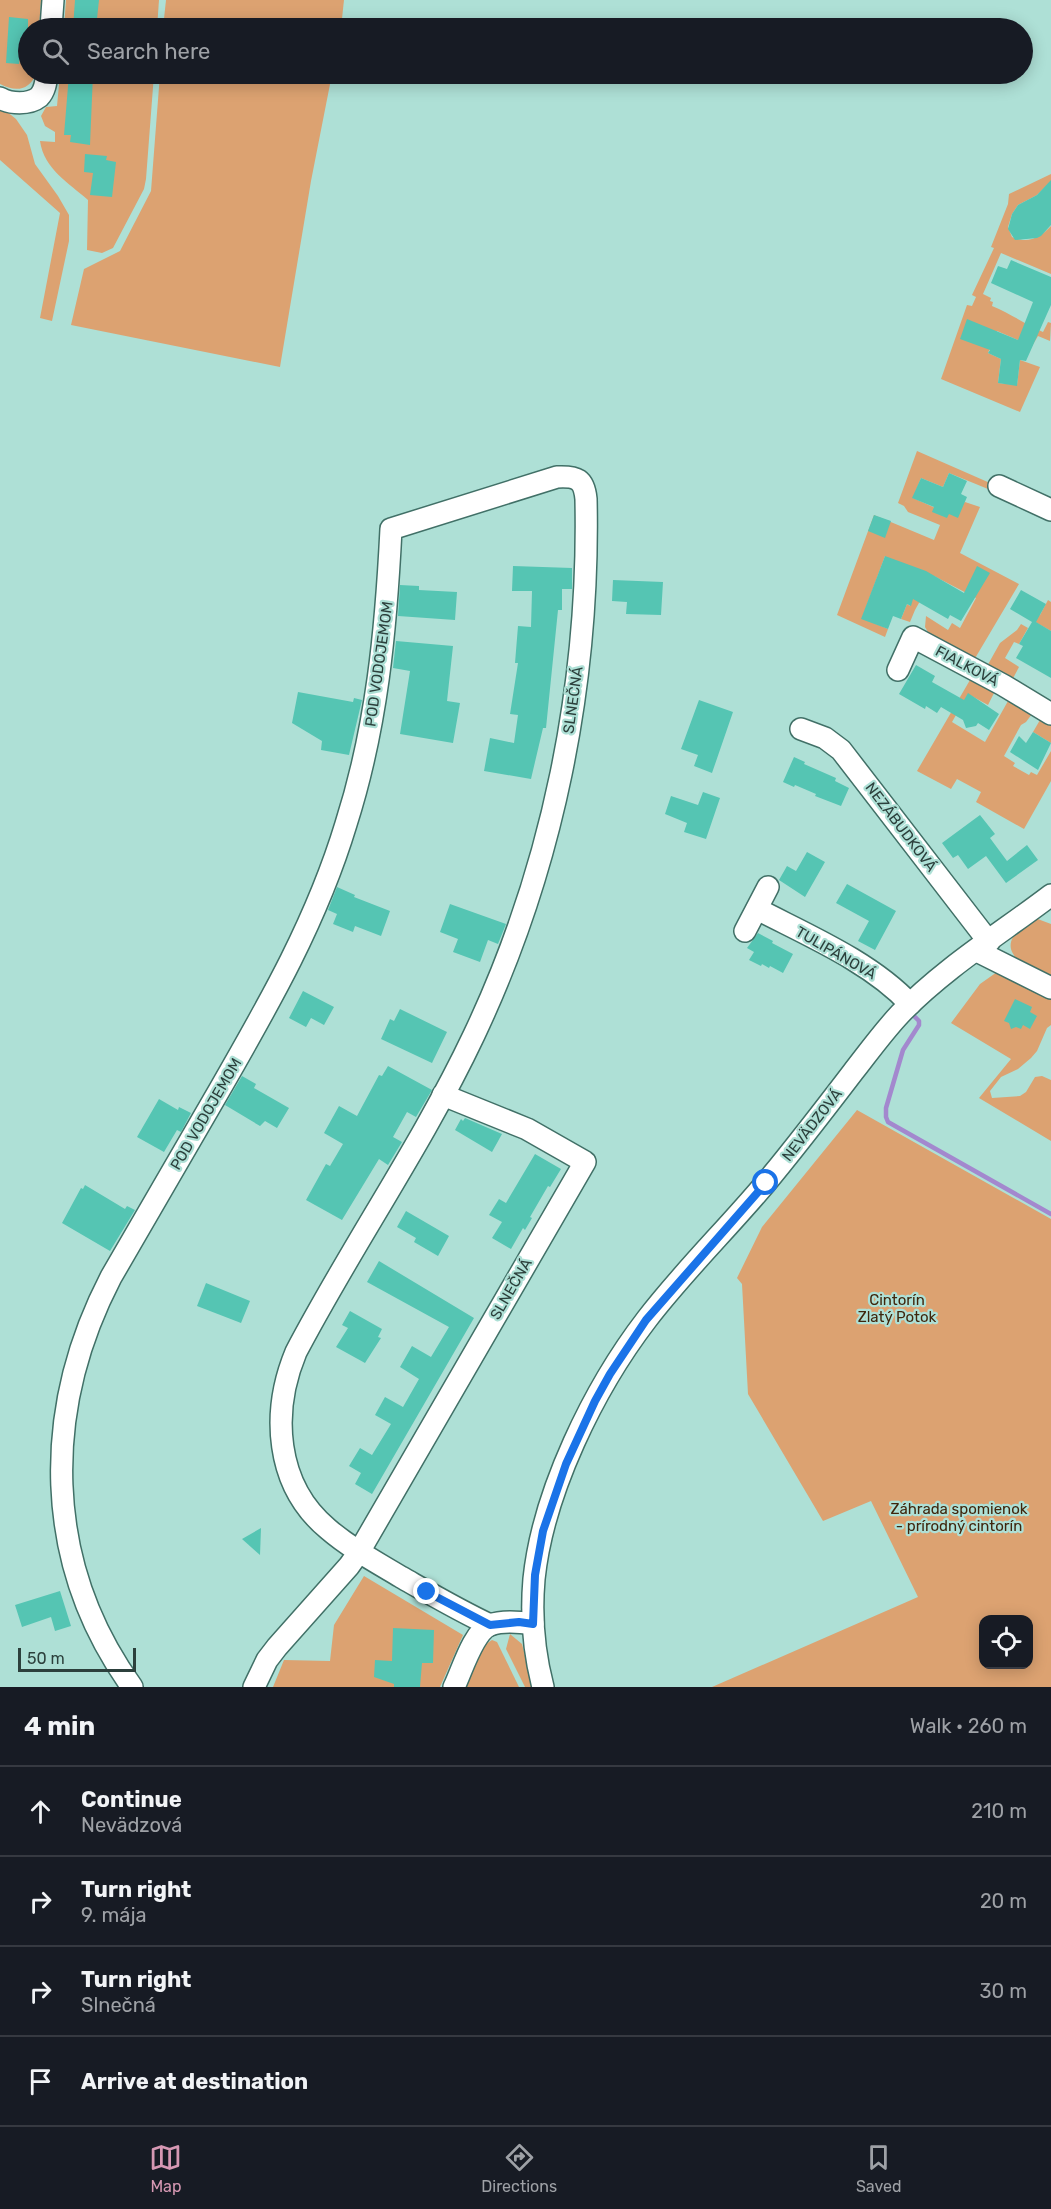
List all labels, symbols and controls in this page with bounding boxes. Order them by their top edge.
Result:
search box [18,18,1033,84]
icon: search [39,35,72,68]
text: Search here [87,38,210,65]
street label: POD VODOJEMOM [361,600,397,728]
street label: FIALKOVÁ [932,642,1002,690]
street label: SLNEČNÁ [559,665,587,735]
street label: NEZÁBUDKOVÁ [862,779,940,875]
street label: TULIPÁNOVÁ [792,923,880,983]
street label: POD VODOJEMOM [167,1055,245,1173]
street label: NEVÄDZOVÁ [778,1085,846,1165]
route start [752,1169,778,1195]
street label: SLNEČNÁ [486,1255,536,1323]
park label: Cintorín Zlatý Potok [858,1291,937,1326]
park label: Záhrada spomienok - prírodný cintorín [890,1500,1028,1535]
route end [413,1578,439,1604]
map controls [979,1615,1033,1669]
button: locate [979,1615,1033,1669]
scale bar [18,1645,136,1672]
text: 50 m [27,1649,65,1668]
text: 4 min [24,1711,95,1742]
text: Walk · 260 m [910,1714,1027,1738]
text: Continue [81,1786,182,1813]
icon: ahead [24,1795,57,1828]
text: 210 m [971,1799,1027,1823]
text: Nevädzová [81,1813,182,1837]
text: Turn right [81,1876,191,1903]
icon: right [24,1885,57,1918]
text: 20 m [980,1889,1027,1913]
text: 9. mája [81,1903,147,1927]
text: Turn right [81,1966,191,1993]
icon: right [24,1975,57,2008]
text: 30 m [980,1979,1027,2003]
text: Slnečná [81,1993,156,2017]
icon: arrive [24,2065,57,2098]
text: Arrive at destination [81,2068,308,2095]
tab: Map [149,2141,182,2196]
tab: Directions [481,2141,557,2196]
tab: Saved [856,2141,902,2196]

